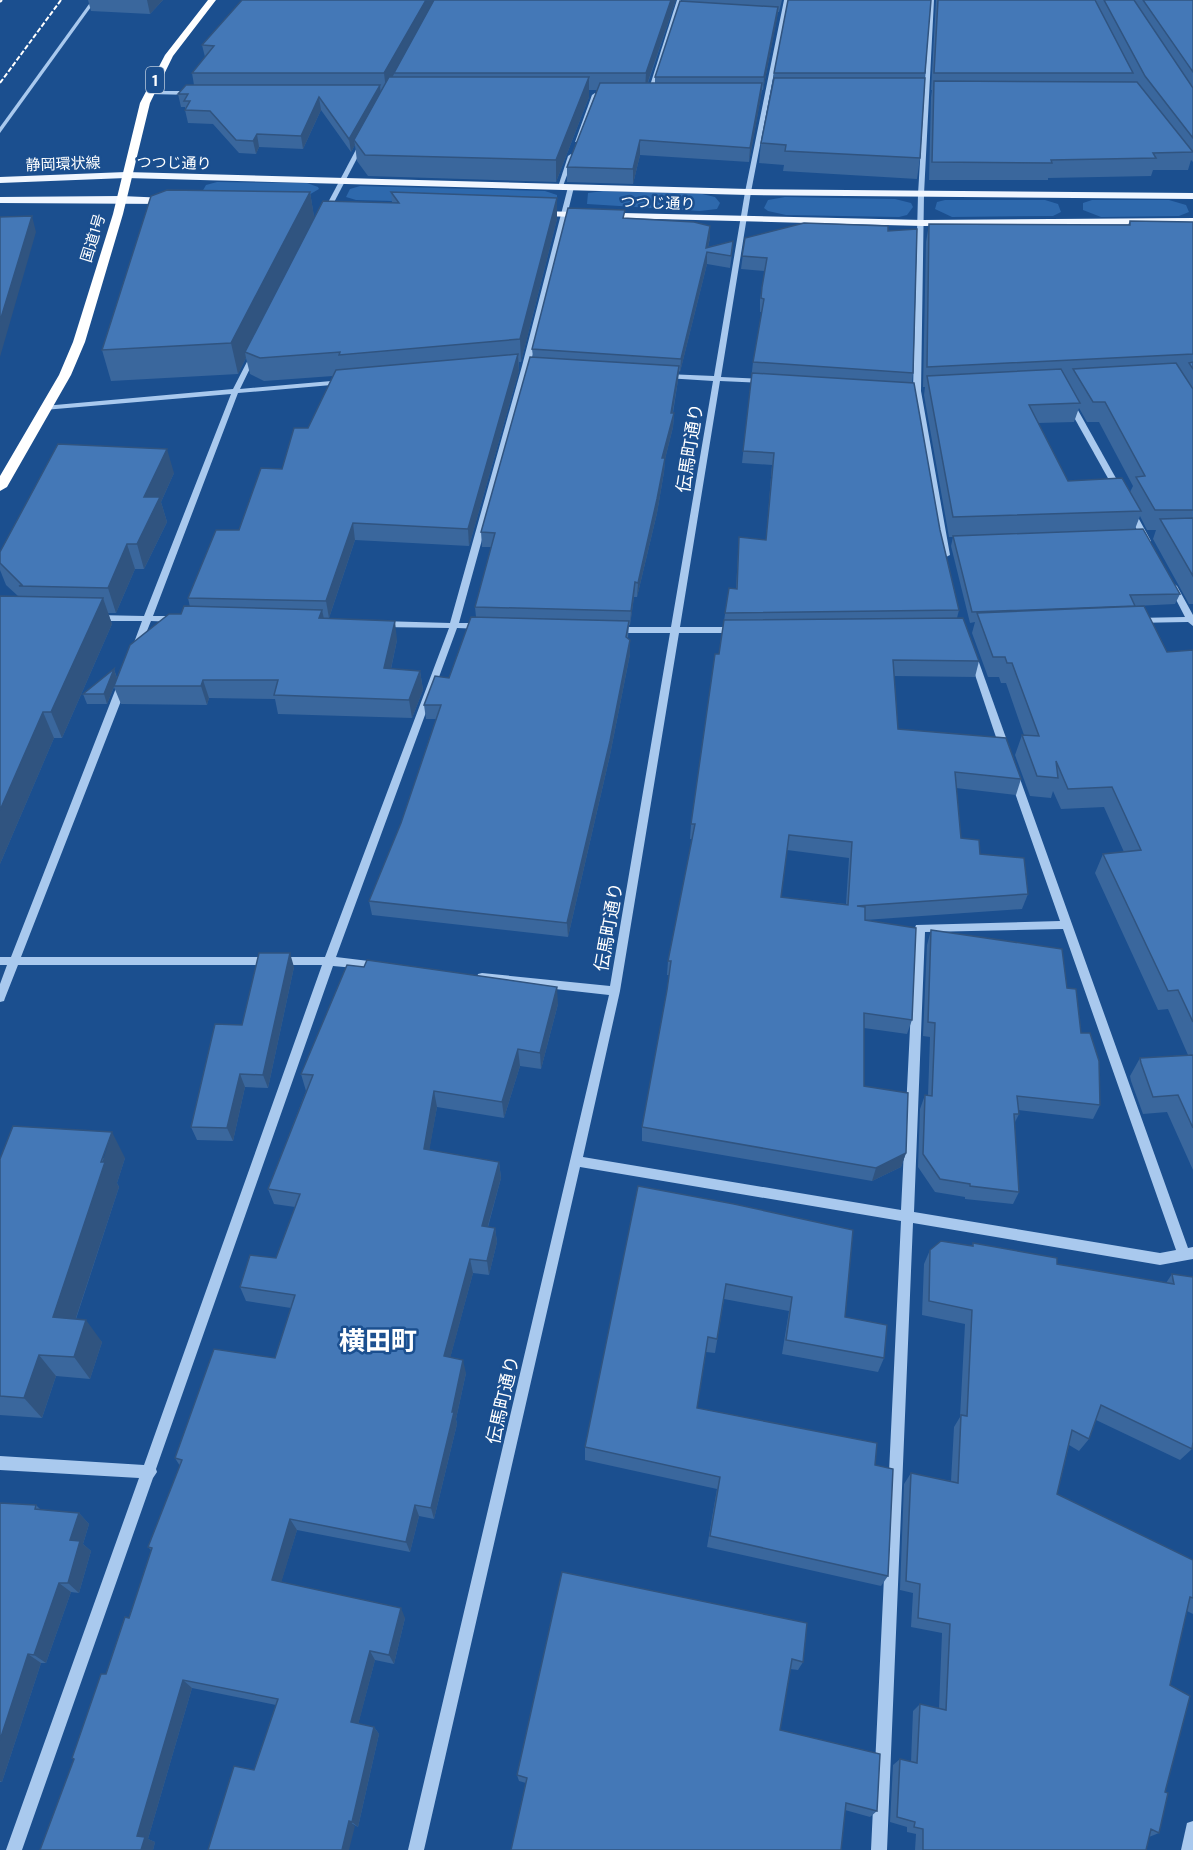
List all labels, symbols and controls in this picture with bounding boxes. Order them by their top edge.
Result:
road number: 1 [146,67,164,93]
street label: つつじ通り [136,152,212,174]
street label: 静岡環状線 [25,153,101,175]
street label: つつじ通り [620,192,696,214]
street label: 国道1号 [76,211,110,265]
street label: 伝馬町通り [671,402,709,494]
street label: 伝馬町通り [589,881,629,973]
district label: 横田町 [339,1324,417,1358]
street label: 伝馬町通り [481,1353,525,1447]

